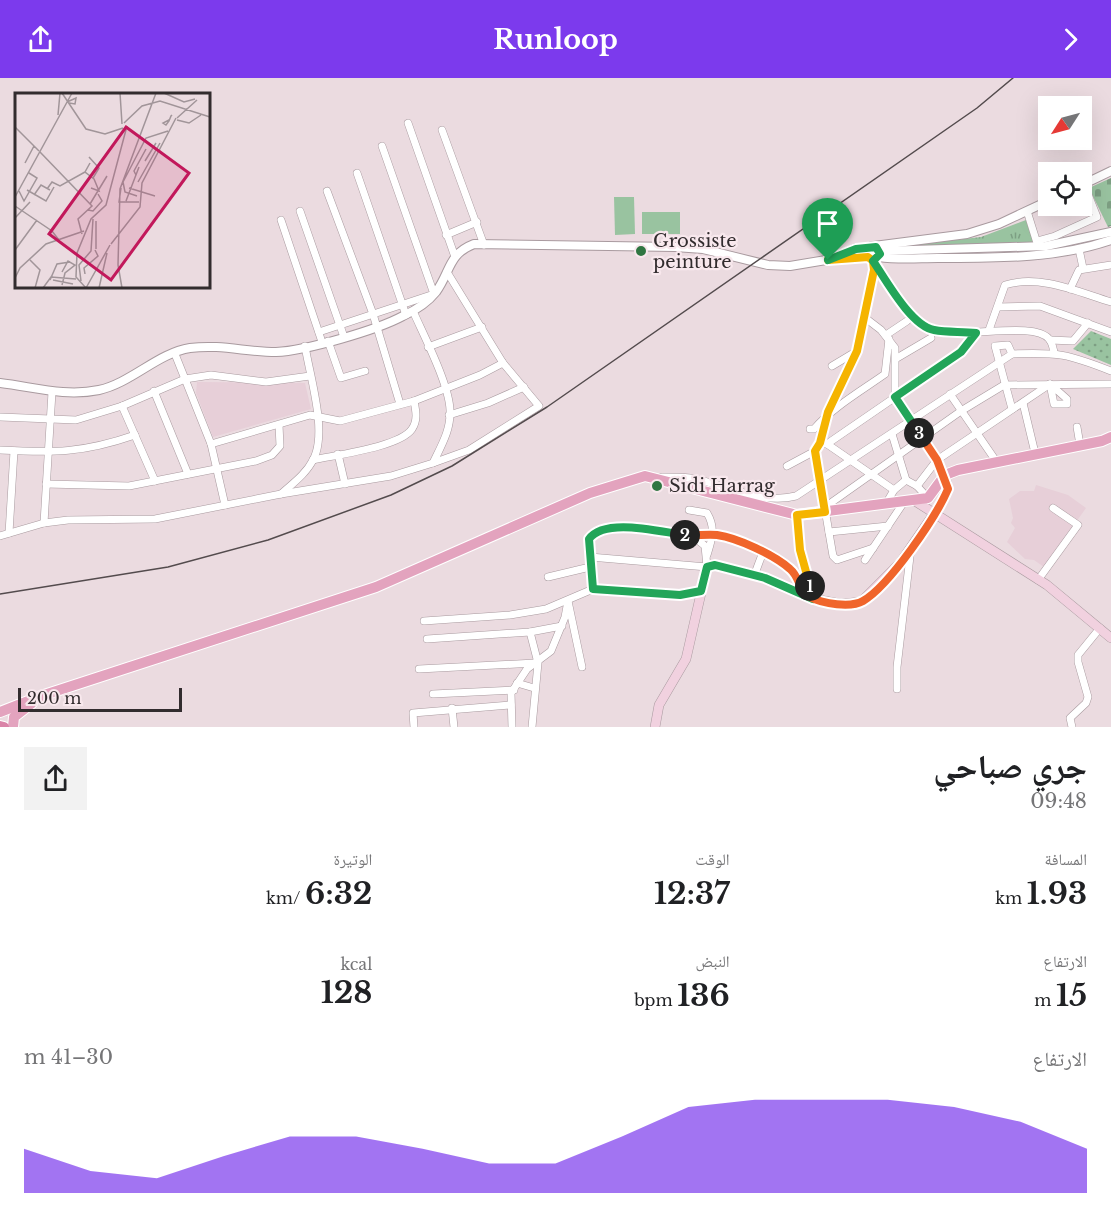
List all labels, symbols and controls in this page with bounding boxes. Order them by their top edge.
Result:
icon: share [24,23,57,56]
text: Runloop [493,23,618,56]
icon: forward [1054,23,1087,56]
inset map [15,93,210,288]
north arrow [1038,96,1092,150]
map controls [1038,96,1092,216]
button: locate [1038,162,1092,216]
pin [802,198,853,260]
icon: arrive [811,207,844,240]
place label: Grossiste peinture [653,230,737,273]
marker: Grossiste peinture [634,244,648,258]
pin: 3 [904,418,934,448]
text: 3 [914,423,924,443]
place label: Sidi Harrag [669,475,775,497]
marker: Sidi Harrag [650,479,664,493]
pin: 2 [670,520,700,550]
text: 2 [680,525,690,545]
pin: 1 [795,571,825,601]
text: 1 [807,576,813,596]
scale bar [18,685,182,712]
text: 200 m [27,688,81,708]
text: جري صباحي [933,746,1087,787]
button: share [24,747,87,810]
text: 09:48 [1030,789,1087,813]
text: الوتيرة [333,849,372,869]
text: الوقت [695,849,730,869]
text: المسافة [1045,849,1087,869]
text: 6:32 [305,875,372,912]
text: 12:37 [654,875,730,912]
text: 1.93 [1027,875,1087,912]
text: /km [266,888,305,908]
text: km [995,888,1027,908]
text: النبض [696,951,730,971]
text: الارتفاع [1043,951,1087,971]
text: kcal [340,954,372,974]
text: 128 [321,974,372,1011]
text: 136 [677,977,730,1014]
text: 15 [1056,977,1087,1014]
text: bpm [634,990,677,1010]
text: m [1034,990,1056,1010]
text: 30–41 m [24,1045,113,1069]
text: الارتفاع [1032,1047,1087,1071]

